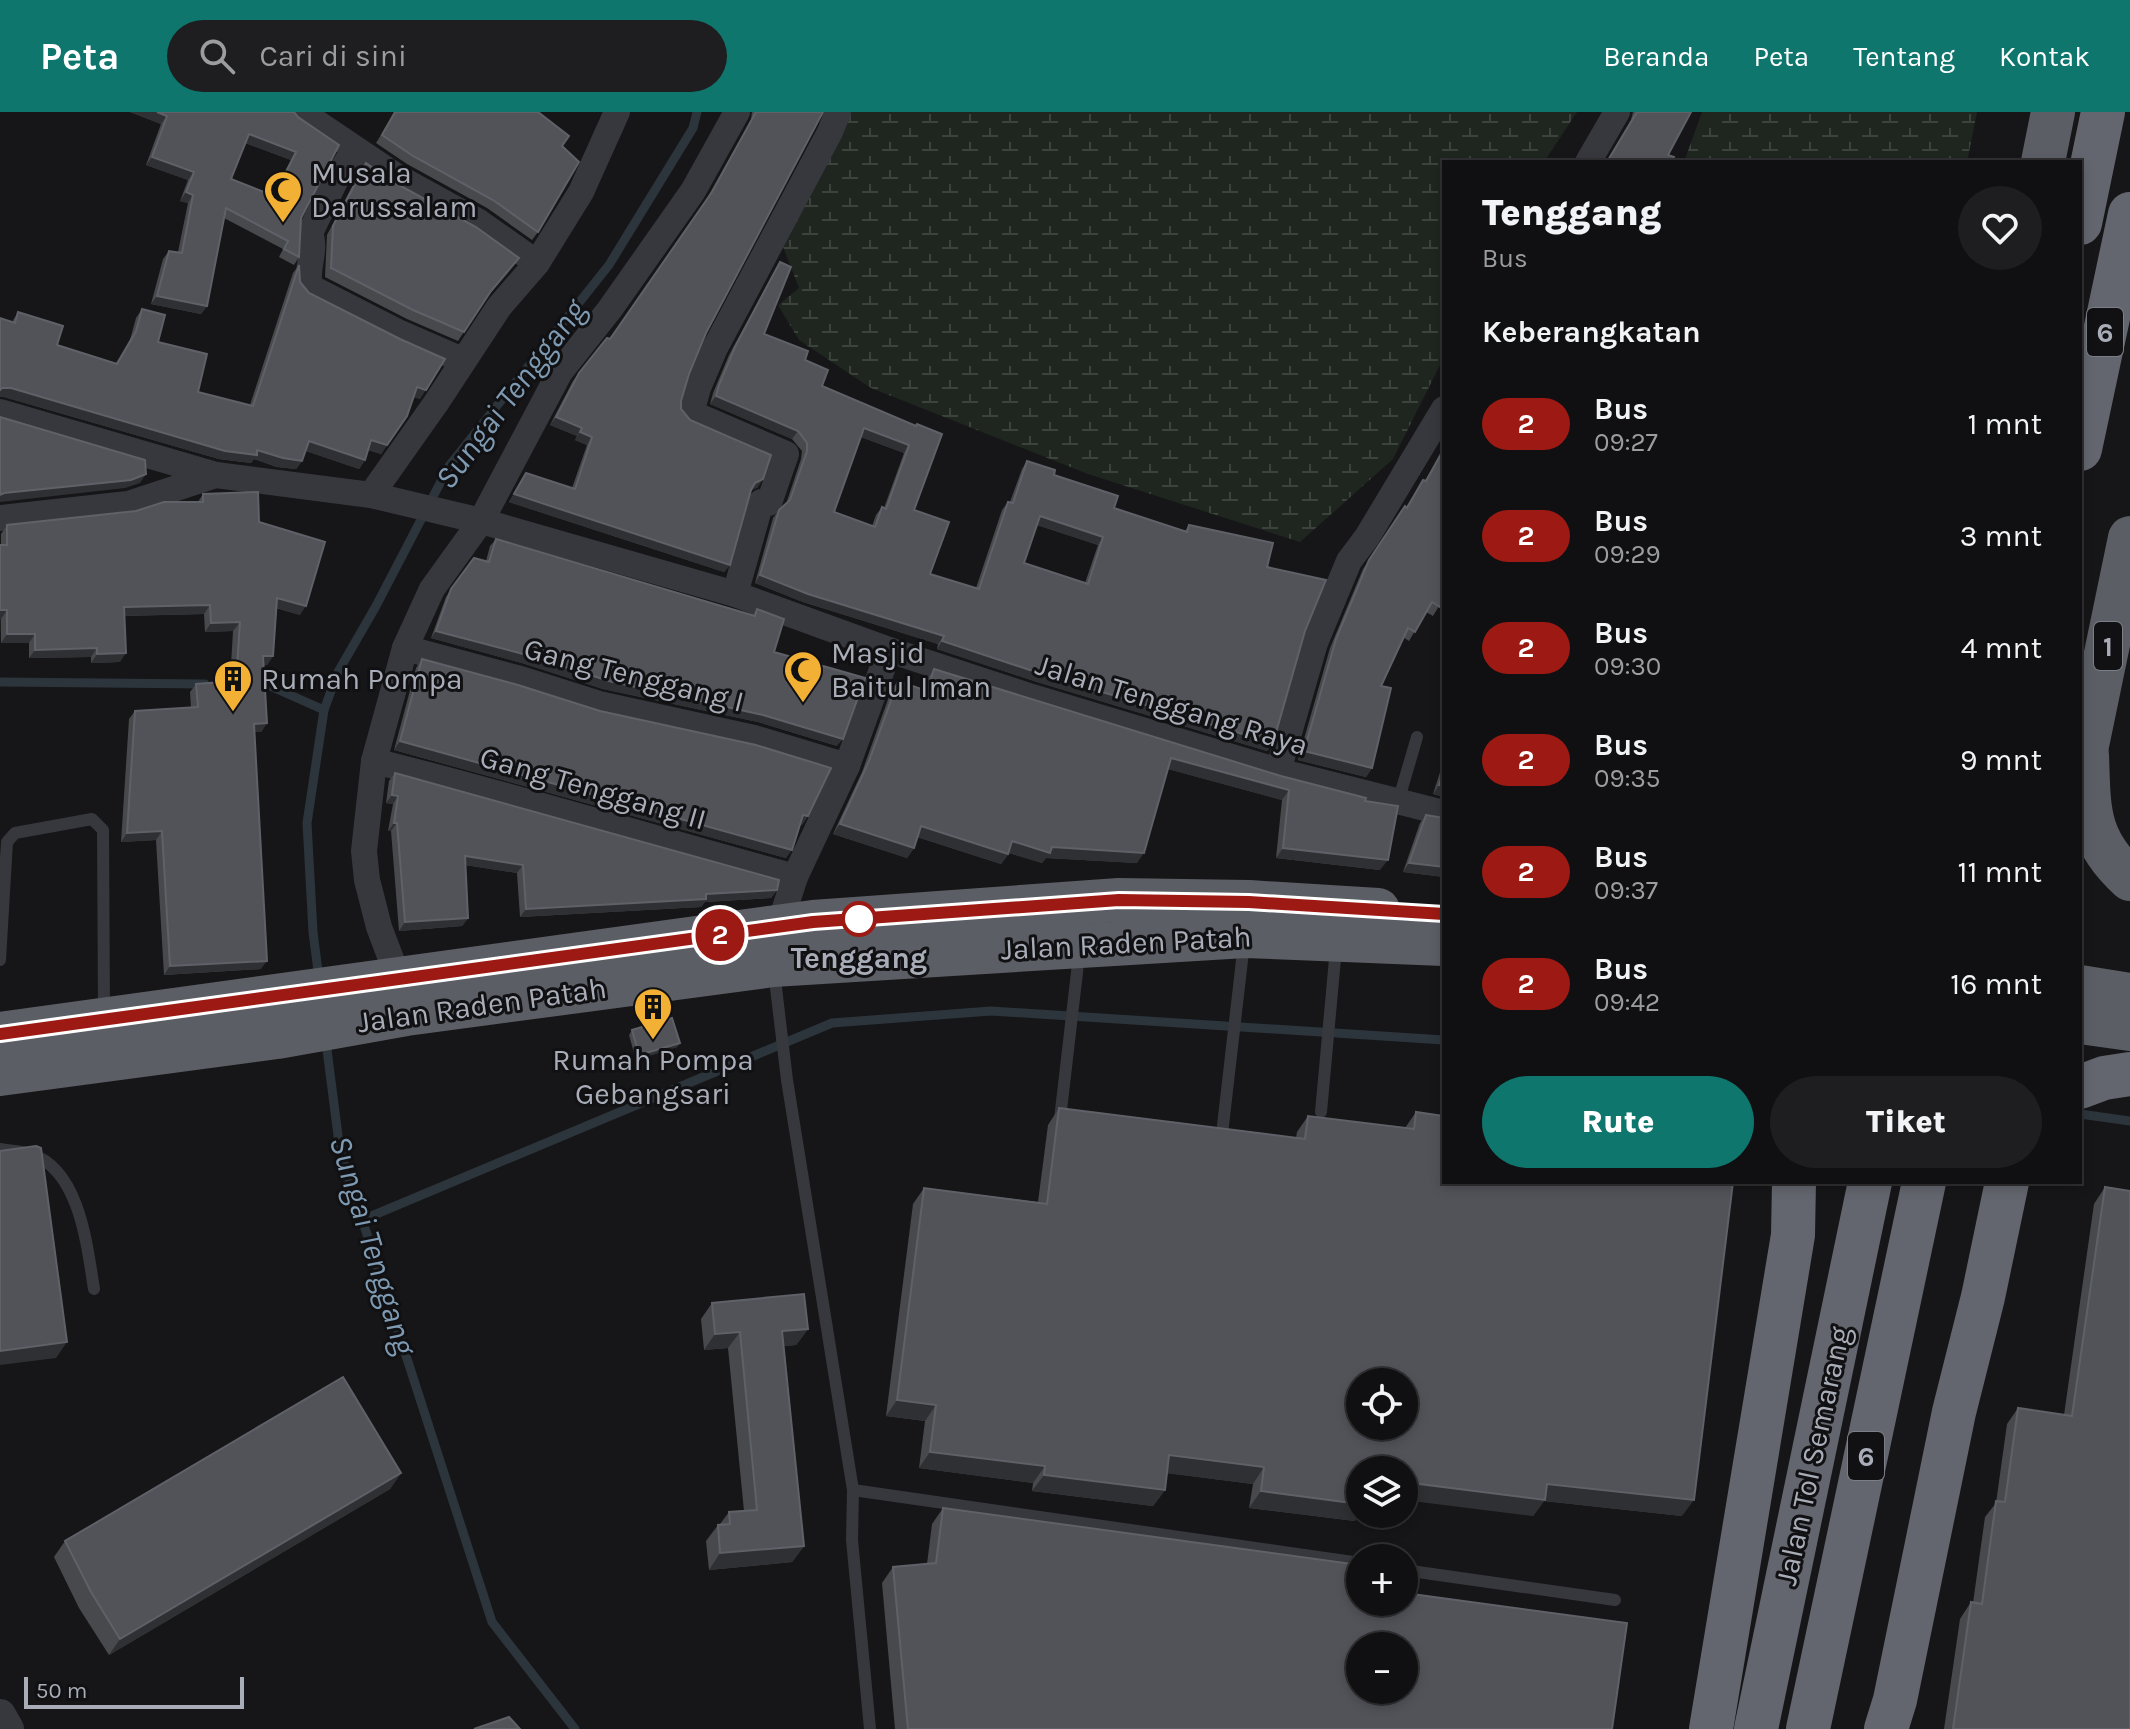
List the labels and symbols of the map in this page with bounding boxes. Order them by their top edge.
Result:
place label: Musala Darussalam [311,155,477,225]
mosque icon: Musala Darussalam [262,169,304,224]
water label: Sungai Tenggang [427,291,594,496]
road number: 6 [2087,308,2123,356]
road number: 1 [2094,622,2122,670]
street label: Gang Tenggang I [520,630,748,720]
place label: Masjid Baitul Iman [831,635,991,705]
street label: Jalan Tenggang Raya [1031,646,1313,764]
mosque icon: Masjid Baitul Iman [782,649,824,704]
building icon: Rumah Pompa [212,658,254,713]
place label: Rumah Pompa [261,661,462,697]
street label: Gang Tenggang II [476,738,710,838]
marker: Tenggang [842,902,876,936]
line badge: 2 [694,909,746,961]
street label: Jalan Raden Patah [1000,918,1252,968]
place label: Tenggang [791,940,927,976]
street label: Jalan Raden Patah [355,970,609,1040]
building icon: Rumah Pompa Gebangsari [632,986,674,1041]
place label: Rumah Pompa Gebangsari [552,1042,754,1112]
water label: Sungai Tenggang [322,1131,424,1361]
street label: Jalan Tol Semarang [1768,1323,1858,1589]
road number: 6 [1848,1432,1884,1480]
scale bar [24,1673,244,1709]

